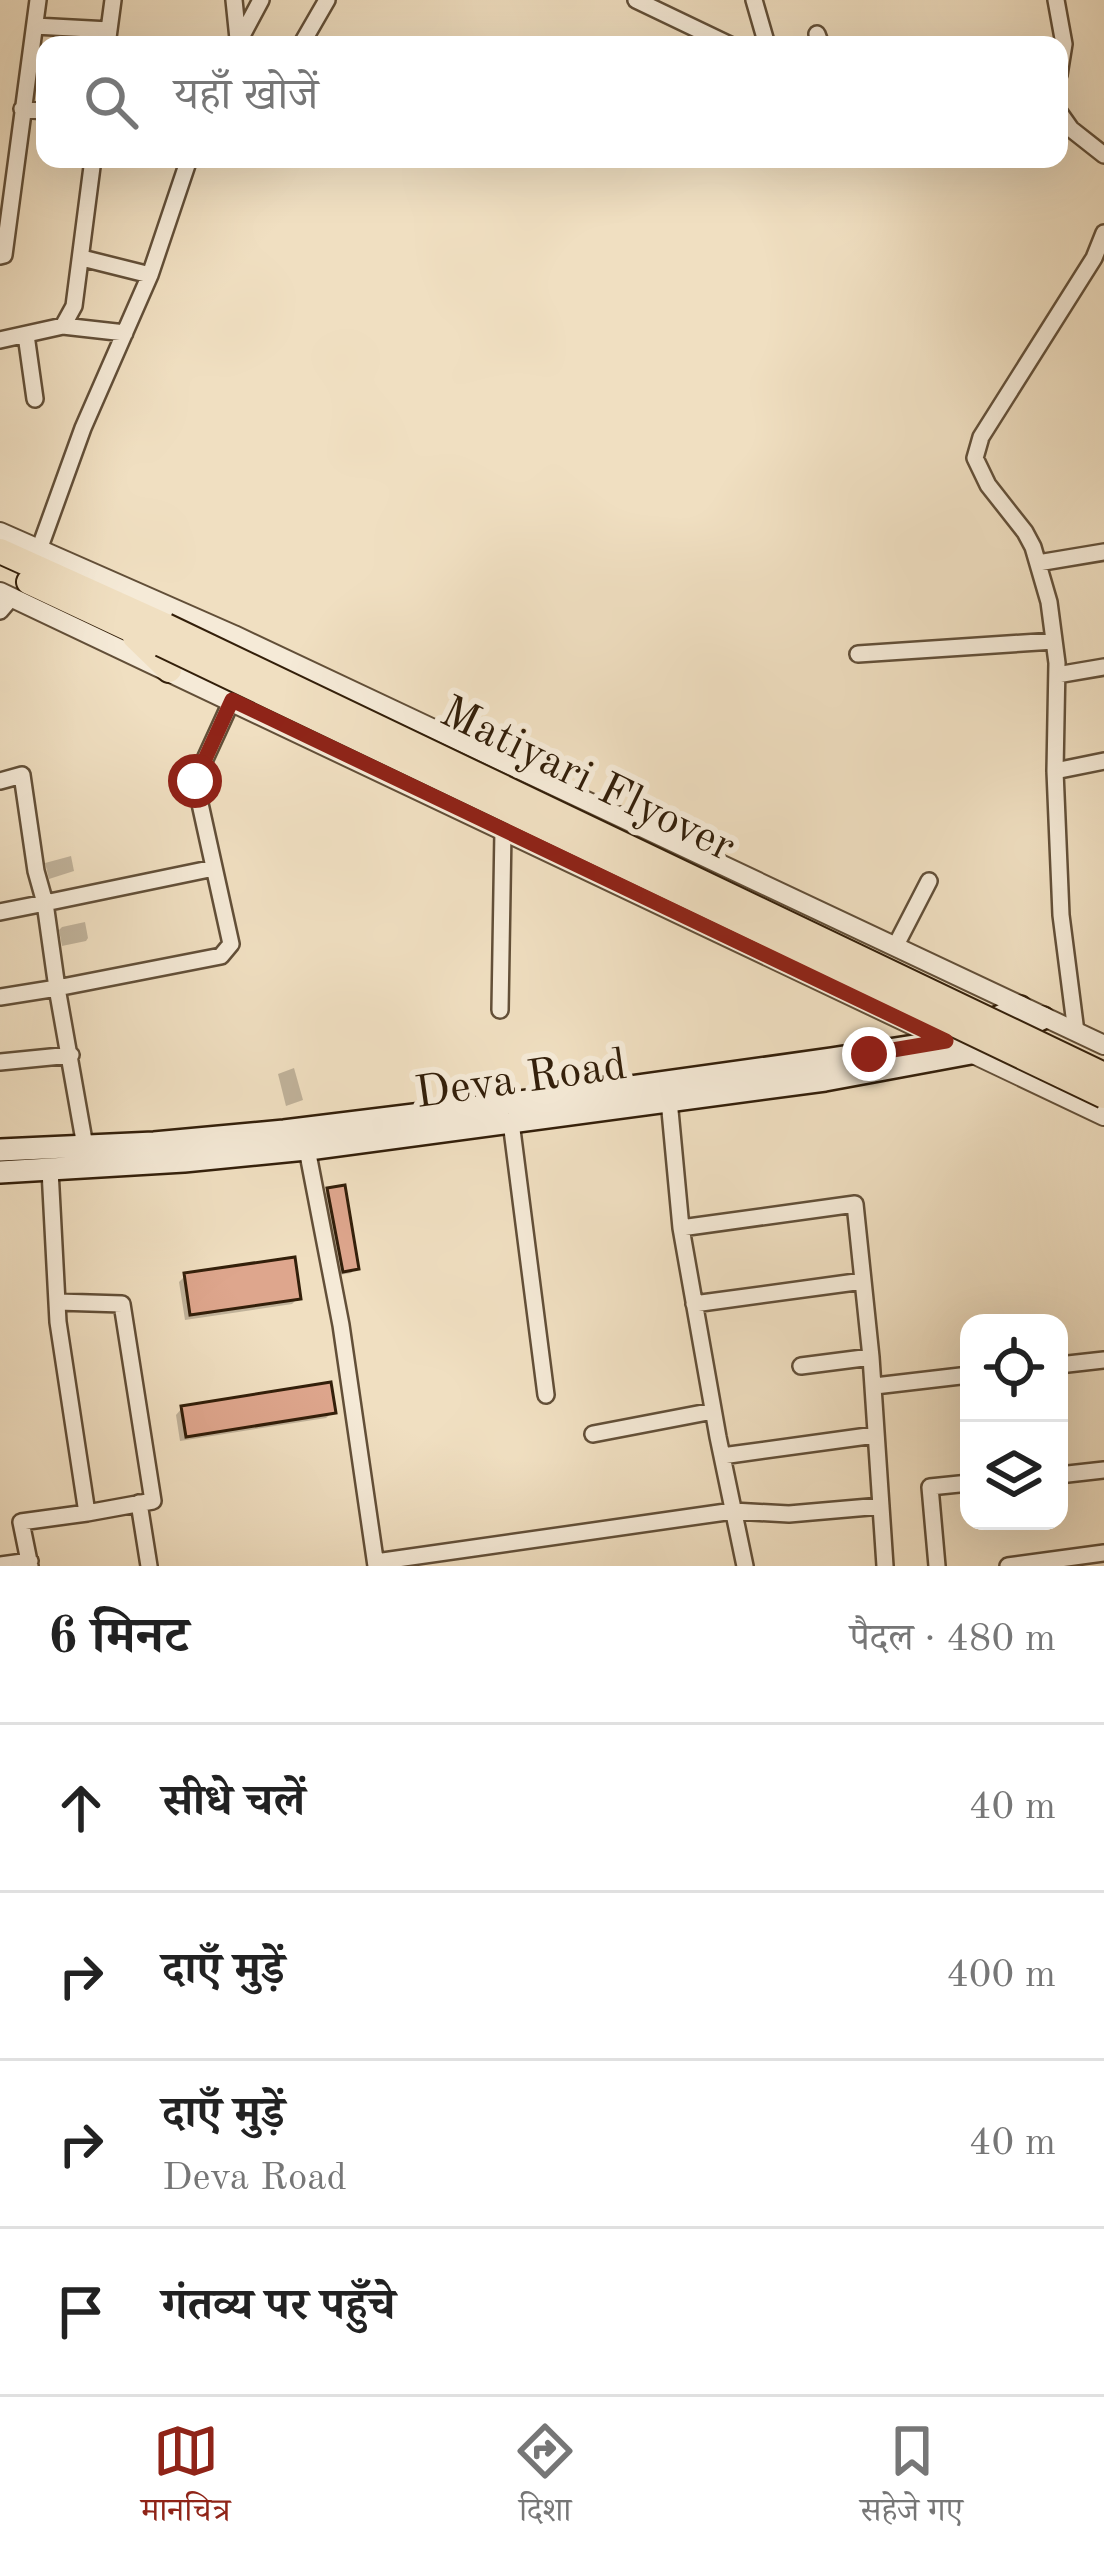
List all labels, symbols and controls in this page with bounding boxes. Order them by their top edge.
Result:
search box [36,36,1068,168]
icon: search [78,69,144,135]
text: यहाँ खोजें [174,75,318,120]
street label: Matiyari Flyover [433,690,741,872]
route start [168,754,222,808]
route end [842,1027,896,1081]
street label: Deva Road [412,1044,630,1118]
map controls [960,1314,1068,1530]
button: locate [960,1314,1068,1422]
button: layers [960,1422,1068,1530]
text: 6 मिनट [48,1613,189,1664]
text: पैदल · 480 m [850,1620,1056,1659]
icon: ahead [48,1775,114,1841]
text: सीधे चलें [162,1781,305,1826]
text: 40 m [969,1788,1056,1827]
icon: right [48,1943,114,2009]
text: दाएँ मुड़ें [162,1949,285,1994]
text: 400 m [946,1956,1056,1995]
text: दाएँ मुड़ें [162,2093,285,2138]
icon: right [48,2111,114,2177]
text: 40 m [969,2124,1056,2163]
text: Deva Road [162,2159,347,2198]
icon: arrive [48,2279,114,2345]
text: गंतव्य पर पहुँचे [162,2285,395,2330]
tab: मानचित्र [141,2418,230,2542]
tab: दिशा [512,2418,578,2542]
tab: सहेजे गए [860,2418,963,2542]

